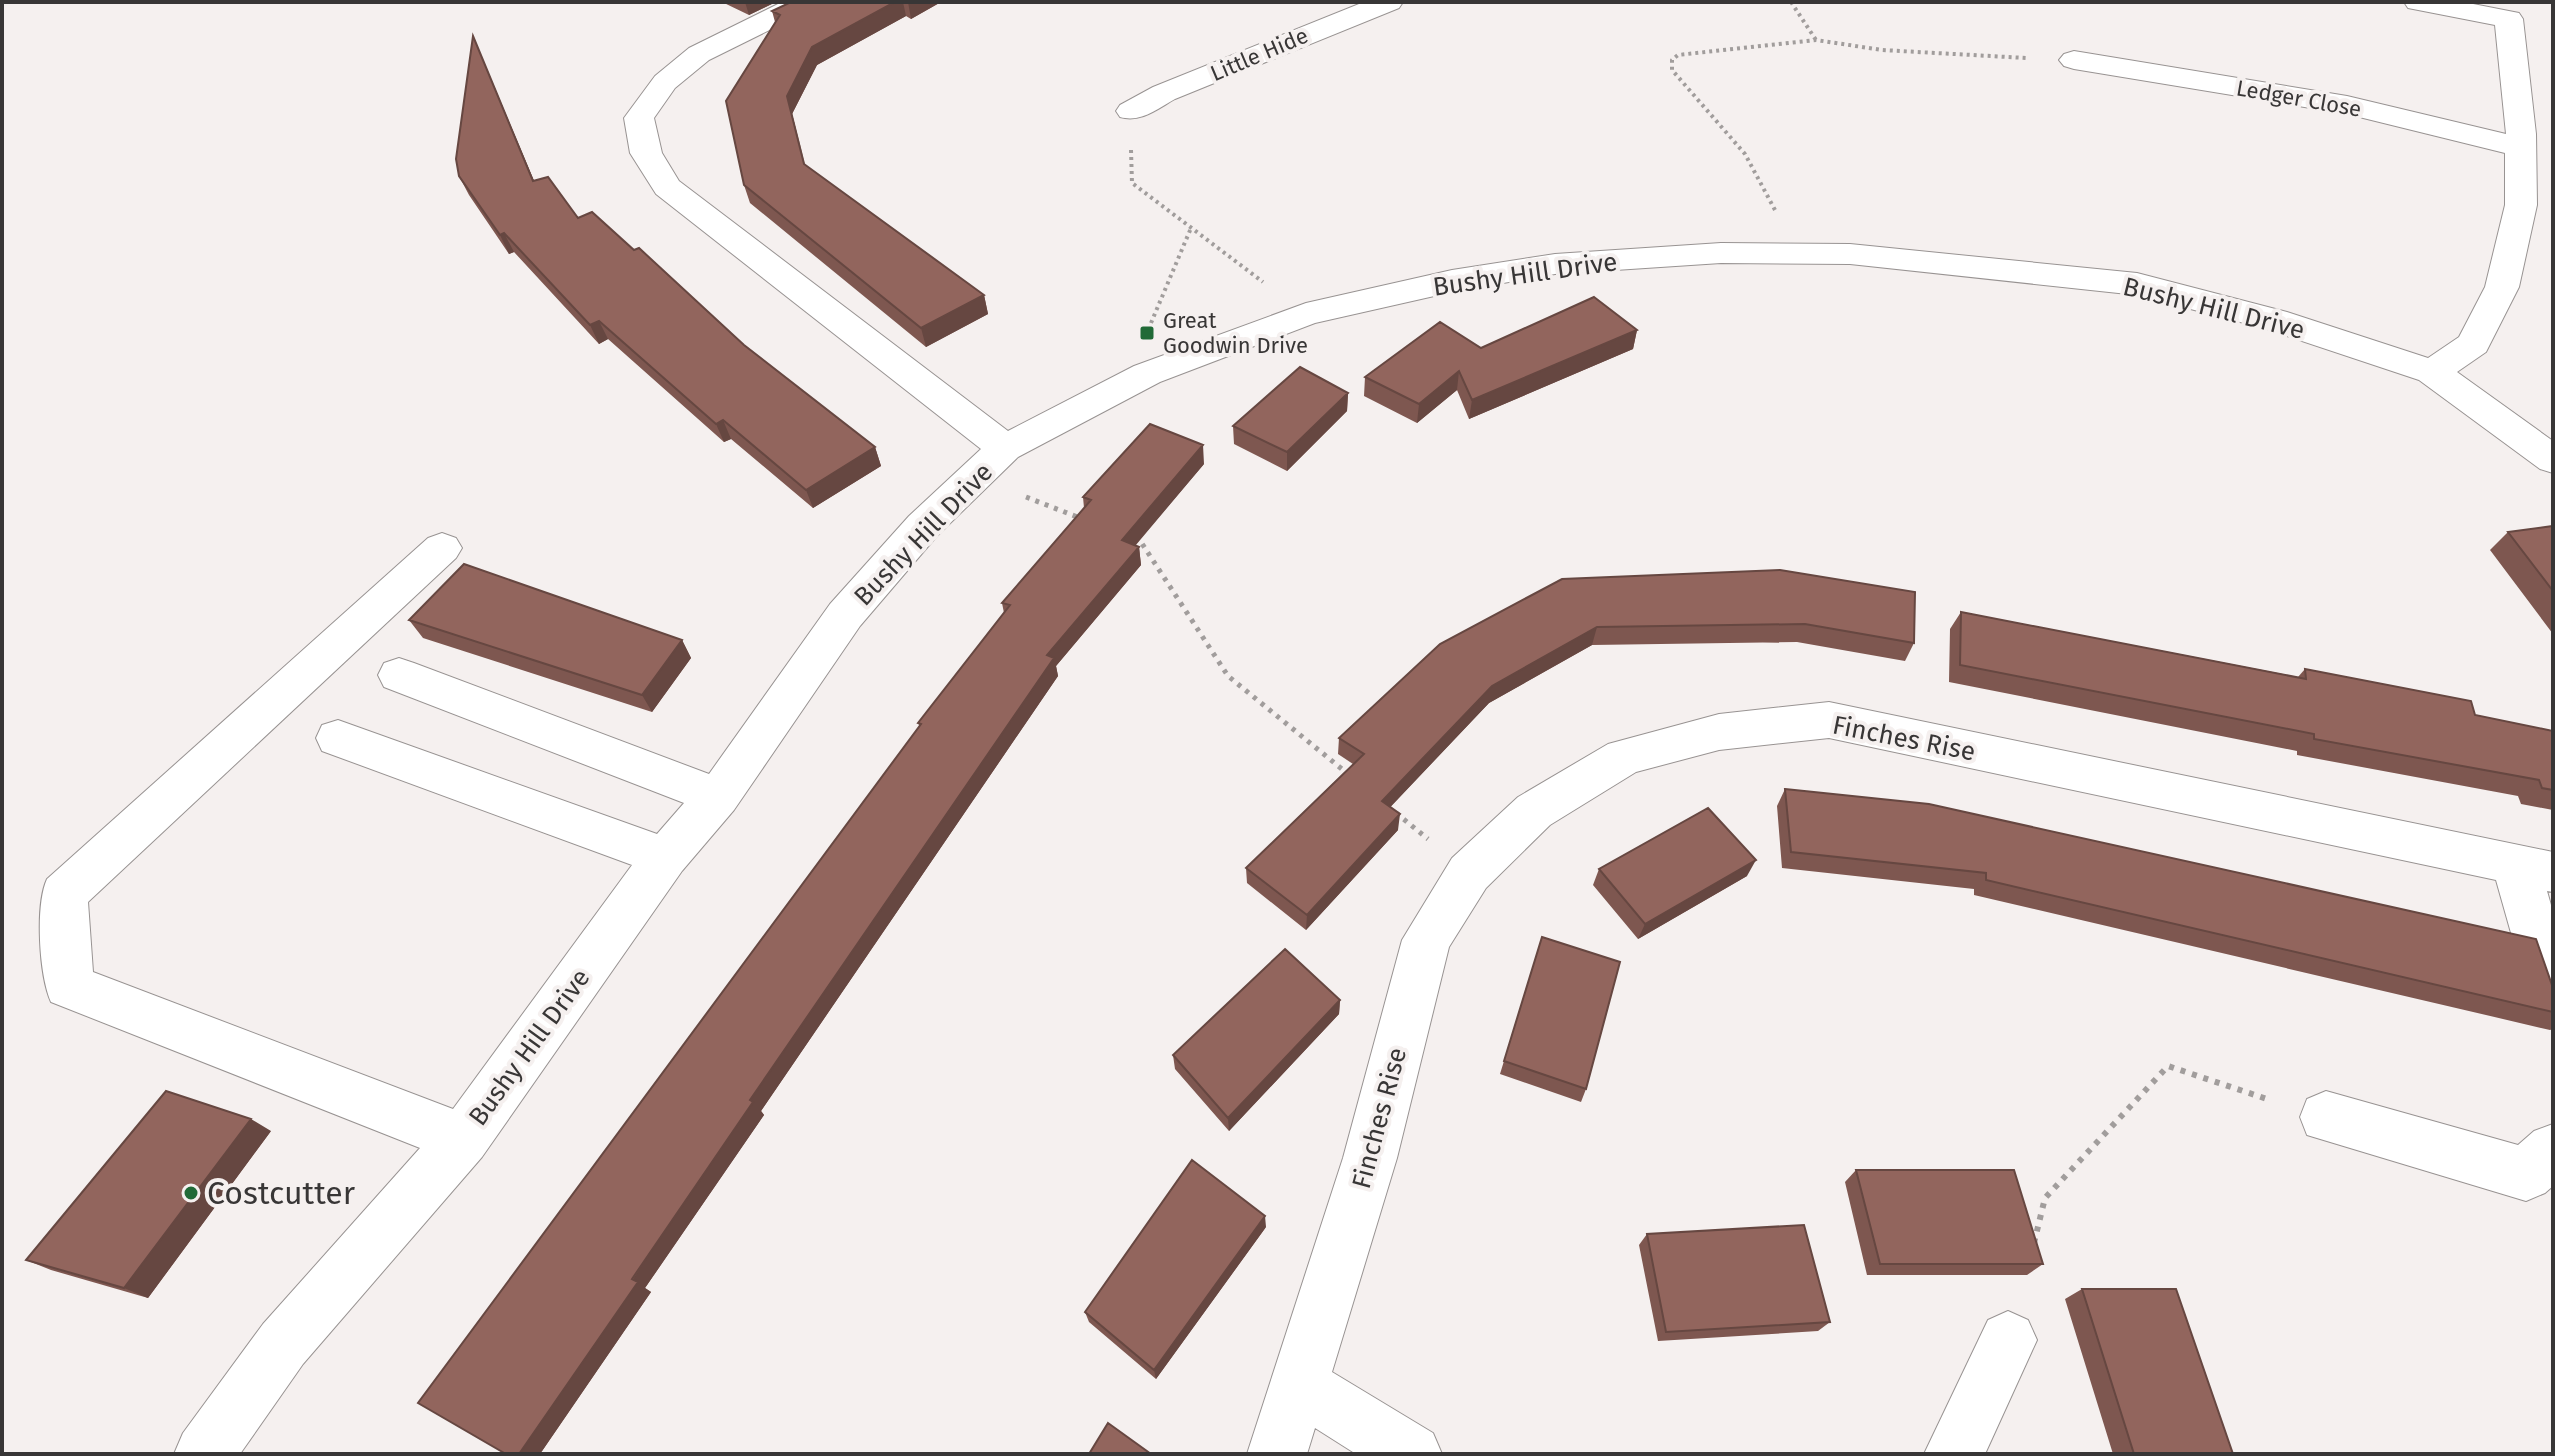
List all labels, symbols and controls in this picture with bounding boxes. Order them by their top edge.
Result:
street label: Little Hide [1206,22,1312,87]
street label: Ledger Close [2234,74,2364,123]
street label: Bushy Hill Drive [1431,246,1619,303]
street label: Bushy Hill Drive [2120,271,2308,346]
place label: Great Goodwin Drive [1163,307,1308,359]
marker: Great Goodwin Drive [1138,324,1156,342]
street label: Bushy Hill Drive [848,457,999,612]
street label: Finches Rise [1830,709,1978,768]
street label: Bushy Hill Drive [462,963,597,1132]
street label: Finches Rise [1346,1044,1413,1192]
place label: Costcutter [207,1174,356,1212]
marker: Costcutter [182,1184,200,1202]

